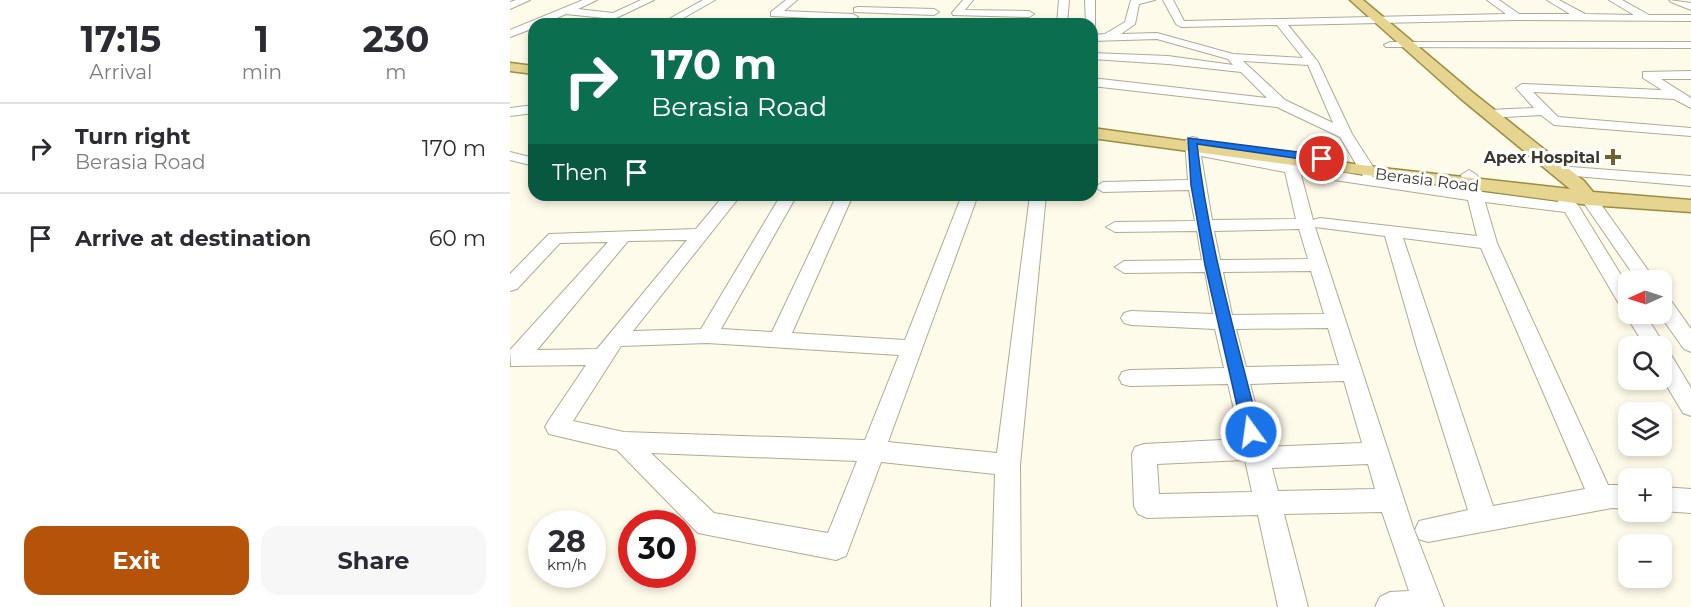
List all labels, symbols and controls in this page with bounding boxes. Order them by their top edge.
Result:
text: 17:15 [81,17,161,61]
text: 1 [255,17,269,61]
text: 230 [362,17,429,61]
text: 170 m [651,38,777,90]
icon: right [552,42,630,120]
text: Arrival [89,60,152,84]
text: min [242,60,282,84]
text: m [385,60,407,84]
text: Berasia Road [651,90,827,123]
text: Turn right [75,123,190,150]
icon: right [24,132,57,165]
pin [1296,133,1347,184]
text: 170 m [422,135,486,162]
icon: arrive [1305,142,1338,175]
place label: Apex Hospital [1483,148,1600,167]
marker: Apex Hospital [1604,148,1622,166]
text: Berasia Road [75,150,206,174]
icon: arrive [620,156,653,189]
text: Then [552,159,608,186]
street label: Berasia Road [1374,164,1480,196]
icon: arrive [24,222,57,255]
text: Arrive at destination [75,225,311,252]
text: 60 m [429,225,486,252]
north arrow [1618,270,1672,324]
map controls [1618,270,1672,588]
button: search [1618,336,1672,390]
position arrow [1219,400,1283,464]
button: layers [1618,402,1672,456]
button: + [1618,468,1672,522]
speed limit sign: 30 [618,510,696,588]
text: 28 [548,523,586,560]
button: Exit [24,526,249,595]
button: Share [261,526,486,595]
button: − [1618,534,1672,588]
text: km/h [547,555,587,574]

